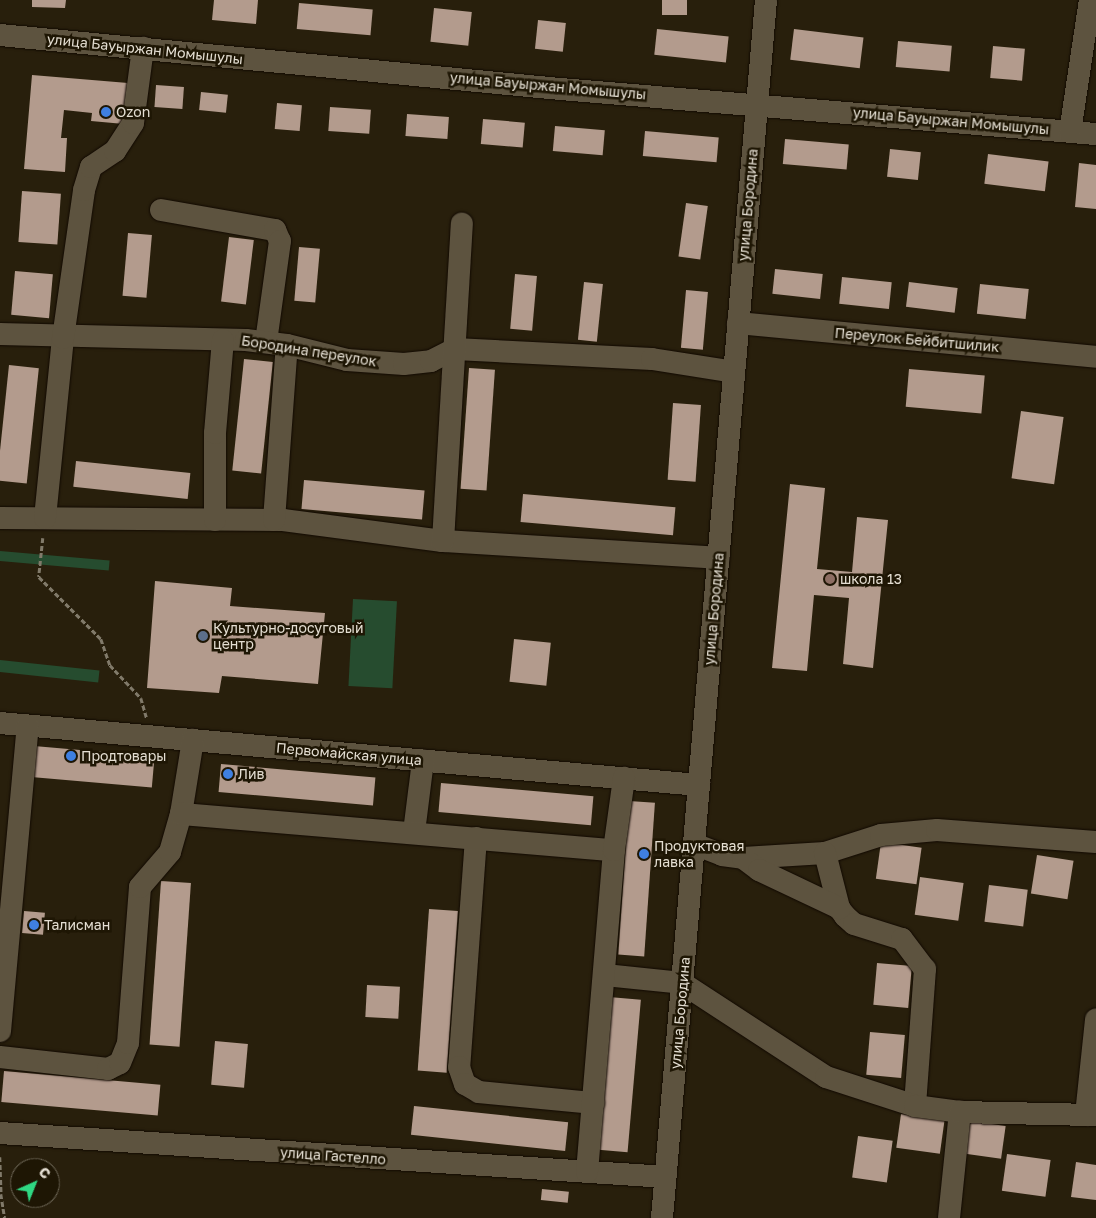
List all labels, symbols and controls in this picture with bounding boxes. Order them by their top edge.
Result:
street label: улица Бауыржан Момышулы [46,30,244,68]
street label: улица Бауыржан Момышулы [449,69,647,103]
place label: Ozon [116,104,150,120]
street label: улица Бауыржан Момышулы [852,104,1050,138]
marker: Ozon [100,106,112,118]
street label: улица Бородина [735,148,761,262]
street label: Переулок Бейбитшилик [834,324,1000,356]
street label: Бородина переулок [240,332,378,370]
street label: улица Бородина [701,552,727,666]
place label: школа 13 [840,571,902,587]
marker: школа 13 [824,573,836,585]
place label: Культурно-досуговый центр [213,620,363,652]
marker: Культурно-досуговый центр [197,630,209,642]
street label: Первомайская улица [276,739,422,769]
place label: Продтовары [81,748,166,764]
marker: Продтовары [65,750,77,762]
place label: Лив [238,766,264,782]
marker: Лив [222,768,234,780]
place label: Продуктовая лавка [654,838,745,870]
marker: Продуктовая лавка [638,848,650,860]
place label: Талисман [44,917,110,933]
marker: Талисман [28,919,40,931]
street label: улица Бородина [667,956,693,1070]
street label: улица Гастелло [280,1144,386,1168]
north arrow [10,1158,60,1208]
text: С [36,1163,55,1182]

